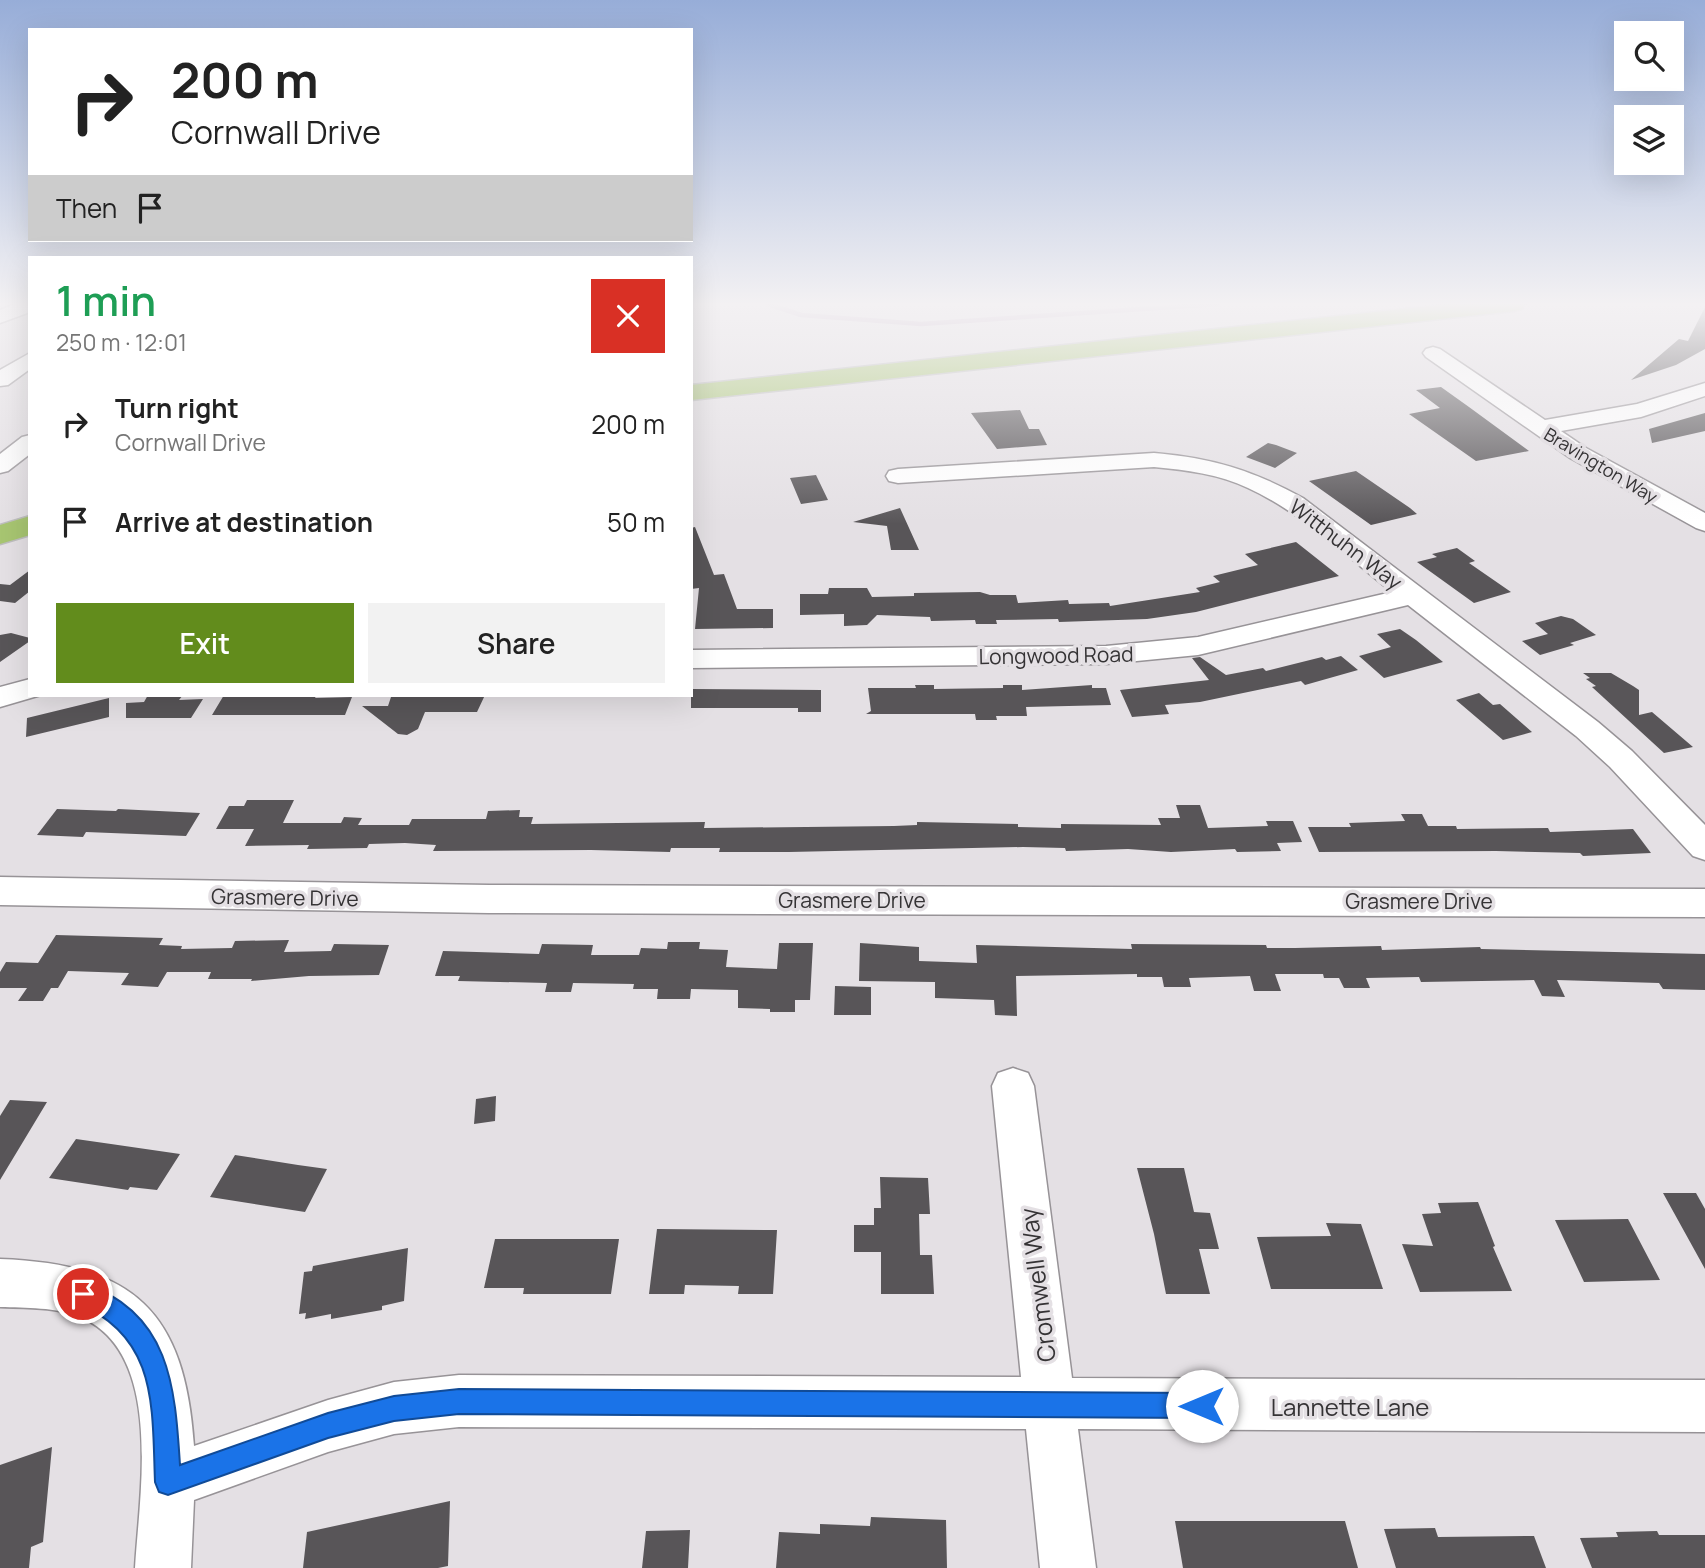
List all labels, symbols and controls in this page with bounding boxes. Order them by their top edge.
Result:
map controls [1614,21,1684,175]
button: search [1614,21,1684,91]
text: 200 m [171,46,319,113]
icon: right [56,56,147,147]
button: layers [1614,105,1684,175]
text: Cornwall Drive [171,110,381,154]
icon: arrive [131,189,169,227]
text: Then [56,190,117,226]
text: 1 min [56,271,156,329]
button: close [591,279,665,353]
text: 250 m · 12:01 [56,326,187,358]
text: Turn right [115,390,239,426]
icon: right [56,405,94,443]
text: 200 m [591,406,665,442]
street label: Bravington Way [1540,422,1663,509]
text: Cornwall Drive [115,426,266,458]
street label: Witthuhn Way [1284,492,1408,596]
icon: arrive [56,503,94,541]
text: Arrive at destination [115,504,373,540]
text: 50 m [607,504,665,540]
button: Exit [56,603,354,683]
button: Share [368,603,665,683]
street label: Longwood Road [978,640,1134,670]
street label: Grasmere Drive [211,882,359,912]
street label: Grasmere Drive [778,886,926,914]
street label: Grasmere Drive [1345,887,1493,915]
street label: Cromwell Way [1011,1206,1063,1364]
pin [53,1264,113,1324]
icon: arrive [64,1275,102,1313]
position arrow [1165,1369,1239,1443]
street label: Lannette Lane [1271,1390,1429,1423]

